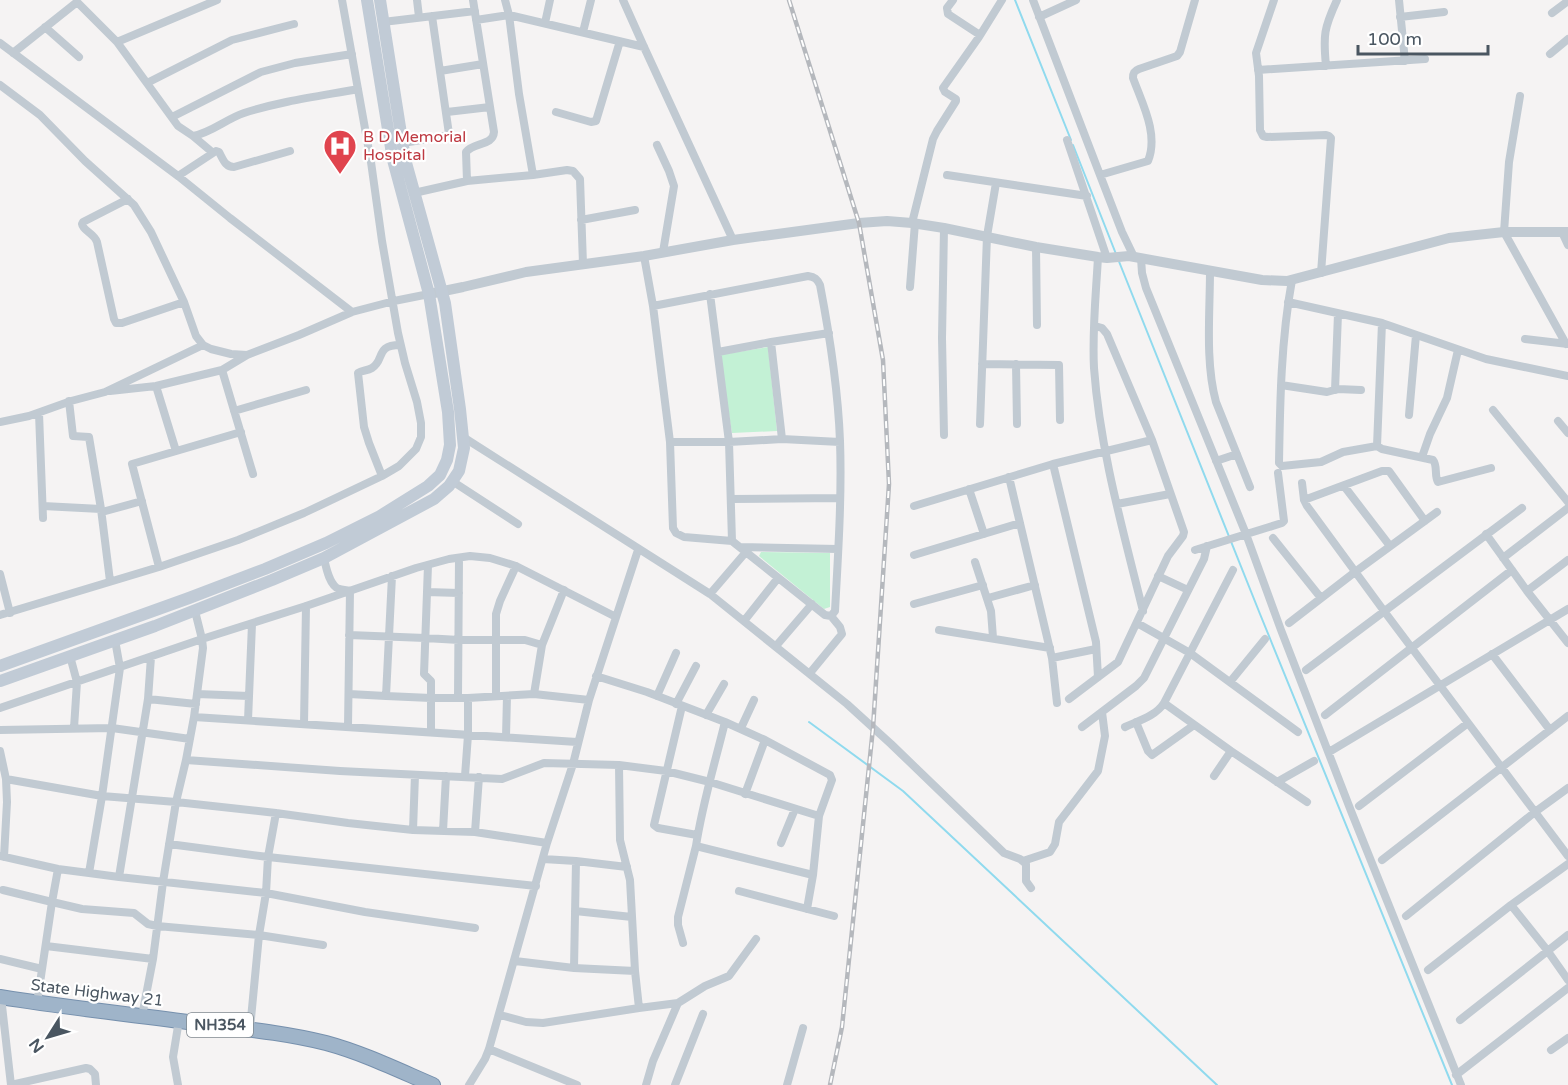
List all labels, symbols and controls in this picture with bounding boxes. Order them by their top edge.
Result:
scale bar [1358,18,1488,56]
text: 100 m [1367,28,1422,50]
place label: B D Memorial Hospital [363,127,466,165]
hospital icon: B D Memorial Hospital [322,128,358,175]
street label: State Highway 21 [30,975,164,1011]
north arrow [18,1007,78,1067]
road number: NH354 [187,1013,253,1037]
text: N [25,1034,49,1057]

